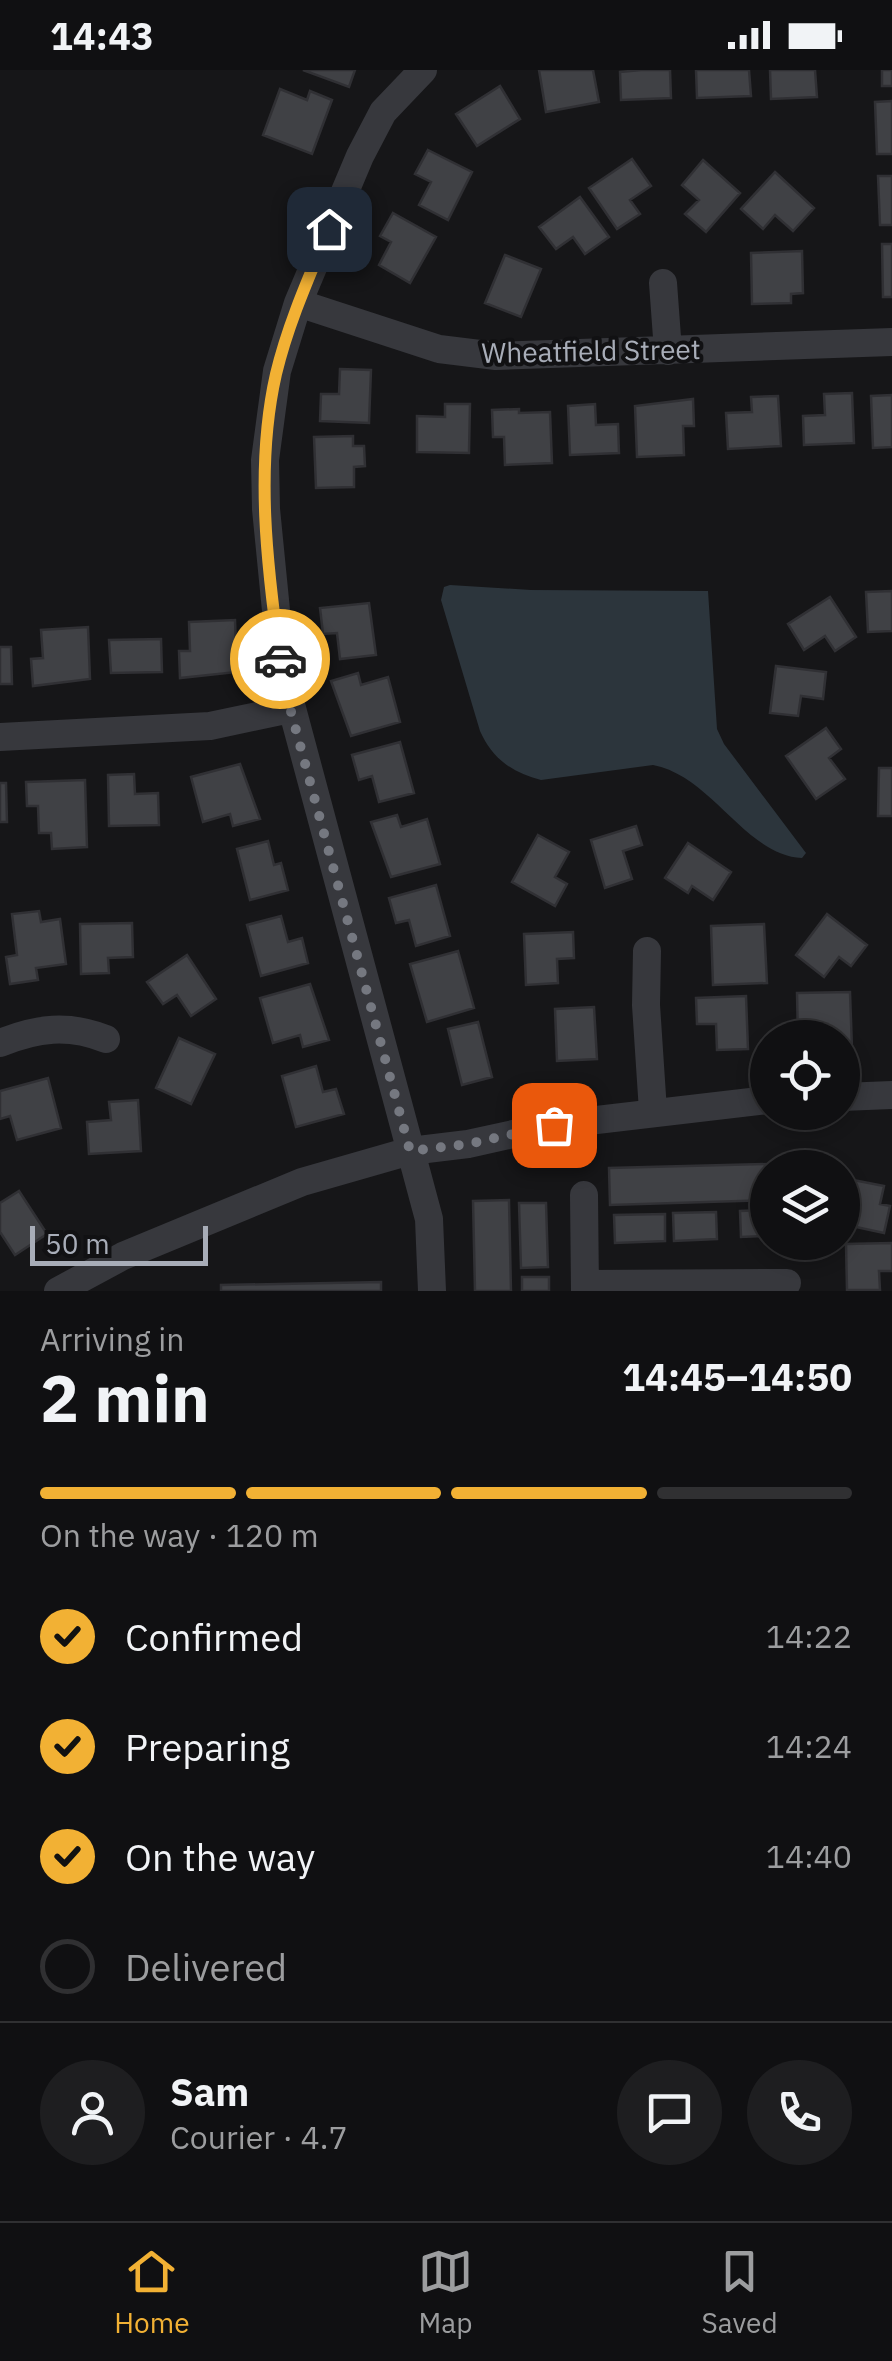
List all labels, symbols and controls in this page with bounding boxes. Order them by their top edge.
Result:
text: 14:43 [50,11,154,60]
pin [287,187,372,272]
icon: home [302,202,357,257]
street label: Wheatfield Street [481,330,701,371]
courier [230,609,330,709]
icon: car [253,632,308,687]
map controls [750,1020,860,1260]
button: locate [750,1020,860,1130]
pin [512,1083,597,1168]
icon: bag [527,1098,582,1153]
button: layers [750,1150,860,1260]
scale bar [30,1221,208,1266]
text: 50 m [45,1225,110,1262]
text: Arriving in [40,1318,185,1360]
text: 14:45–14:50 [622,1352,852,1401]
text: 2 min [40,1355,210,1440]
text: On the way · 120 m [40,1514,319,1556]
icon: check [40,1609,95,1664]
text: Confirmed [125,1612,303,1661]
text: 14:22 [766,1615,852,1657]
icon: check [40,1719,95,1774]
text: Preparing [125,1722,290,1771]
text: 14:24 [766,1725,852,1767]
icon: check [40,1829,95,1884]
text: On the way [125,1832,315,1881]
text: 14:40 [766,1835,852,1877]
text: Delivered [125,1942,287,1991]
button: person [40,2060,145,2165]
button: chat [617,2060,722,2165]
button: phone [747,2060,852,2165]
text: Sam [170,2067,249,2116]
text: Courier · 4.7 [170,2116,348,2158]
tab: Home [114,2244,190,2341]
tab: Map [418,2244,473,2341]
tab: Saved [702,2244,778,2341]

